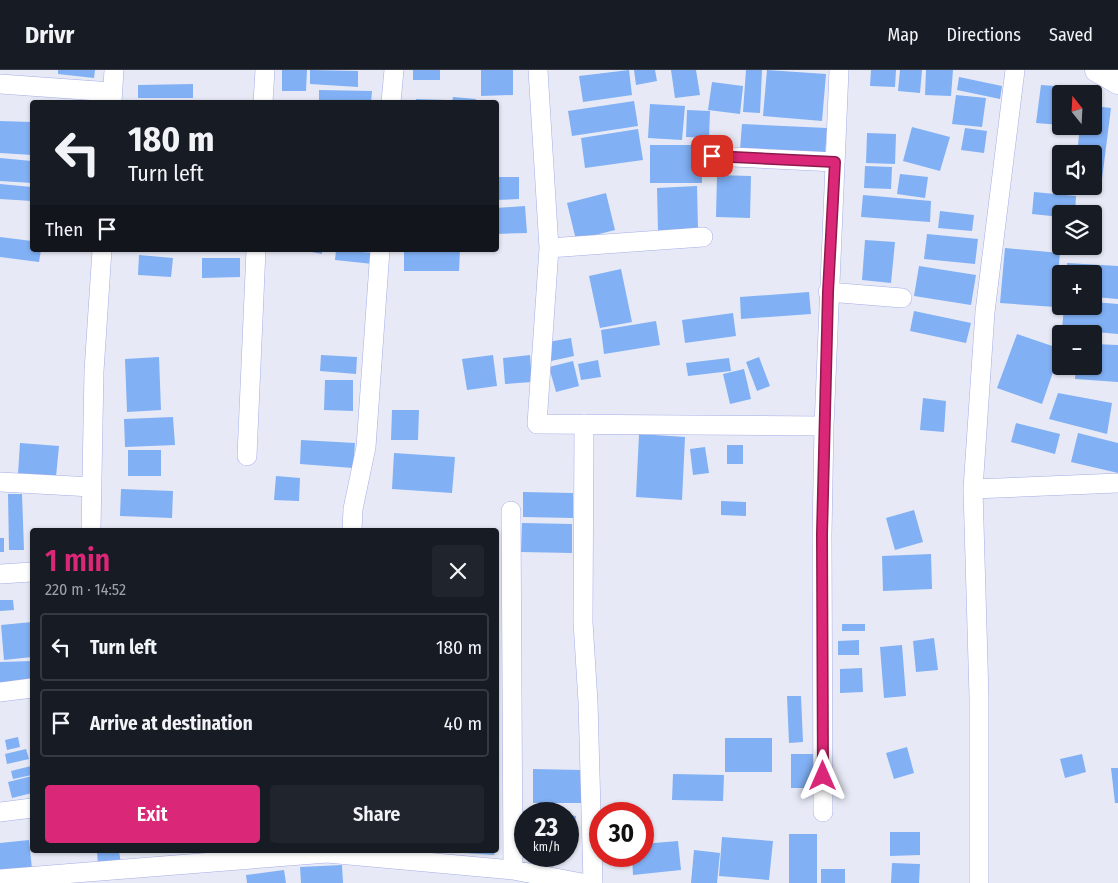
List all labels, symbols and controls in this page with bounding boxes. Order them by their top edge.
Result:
text: Drivr [25,21,74,49]
text: Map [887,24,919,46]
text: Directions [947,24,1021,46]
text: Saved [1049,24,1093,46]
north arrow [1052,85,1102,135]
map controls [1052,85,1102,375]
text: 180 m [128,118,214,160]
icon: left [45,120,110,185]
pin [691,135,733,177]
icon: arrive [698,142,726,170]
button: sound [1052,145,1102,195]
text: Turn left [128,160,204,187]
button: layers [1052,205,1102,255]
icon: arrive [93,215,121,243]
text: Then [45,218,83,241]
button: + [1052,265,1102,315]
button: − [1052,325,1102,375]
text: 1 min [45,543,110,579]
button: close [432,545,484,597]
text: 220 m · 14:52 [45,580,126,599]
icon: left [47,633,75,661]
text: Turn left [90,636,157,659]
text: 180 m [436,636,482,659]
icon: arrive [47,709,75,737]
text: Arrive at destination [90,712,253,735]
text: 40 m [444,712,482,735]
position arrow [796,749,848,801]
button: Exit [45,785,260,843]
button: Share [270,785,484,843]
speed limit sign: 30 [589,802,654,867]
text: 23 [535,813,558,843]
text: km/h [533,840,560,854]

